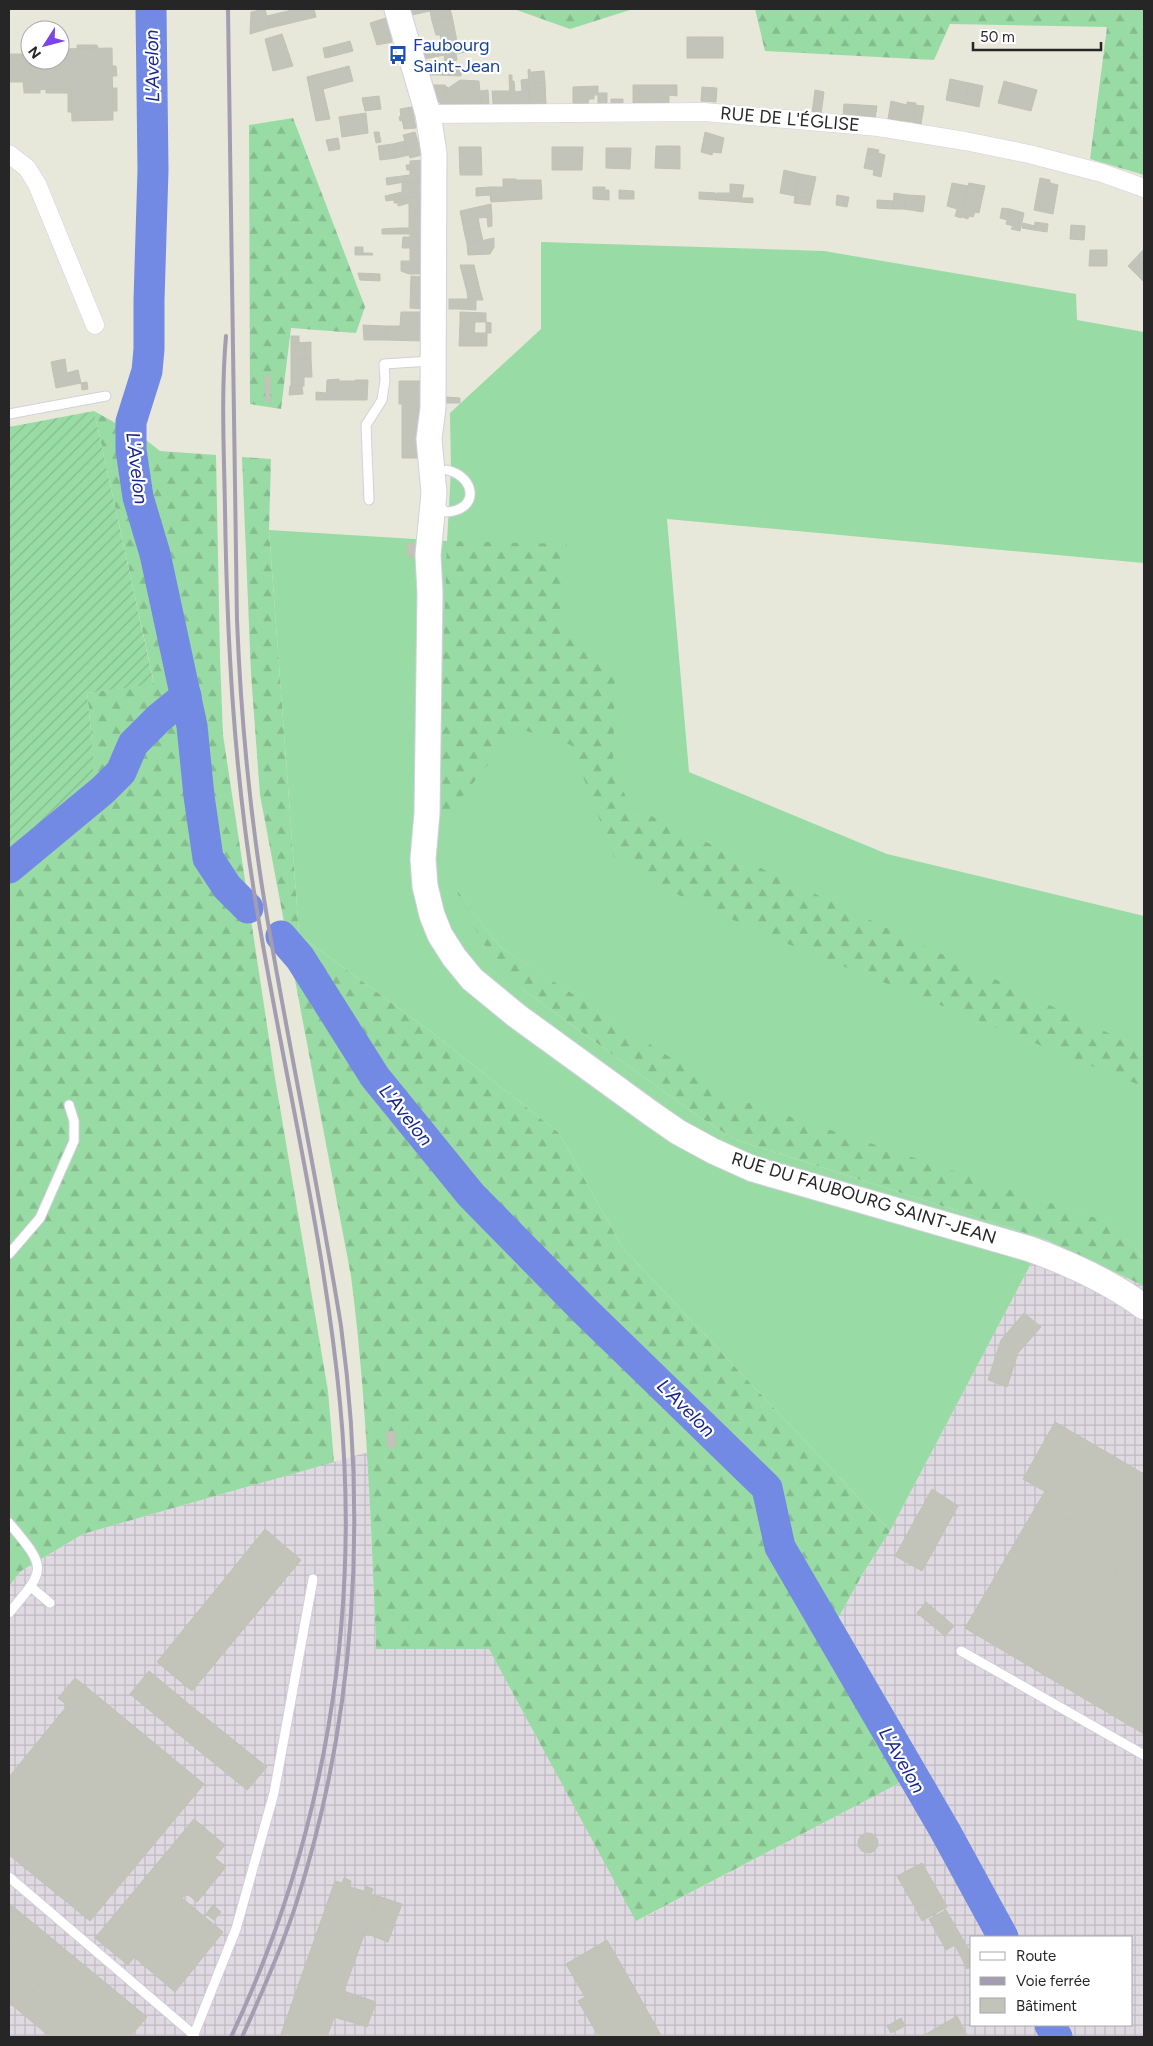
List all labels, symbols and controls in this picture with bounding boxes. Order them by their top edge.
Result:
north arrow [20,20,70,70]
scale bar [973,20,1100,52]
text: 50 m [980,28,1015,46]
water label: L'Avelon [140,29,164,102]
place label: Faubourg Saint-Jean [413,34,500,77]
text: N [25,43,45,62]
bus stop icon: Faubourg Saint-Jean [387,44,409,66]
street label: RUE DE L'ÉGLISE [719,102,861,136]
water label: L'Avelon [121,431,153,506]
water label: L'Avelon [374,1080,438,1151]
street label: RUE DU FAUBOURG SAINT-JEAN [729,1147,999,1249]
water label: L'Avelon [652,1374,720,1442]
water label: L'Avelon [874,1723,930,1797]
legend [970,1936,1133,2026]
text: Route [1016,1947,1056,1965]
text: Voie ferrée [1016,1972,1090,1990]
text: Bâtiment [1016,1997,1077,2015]

